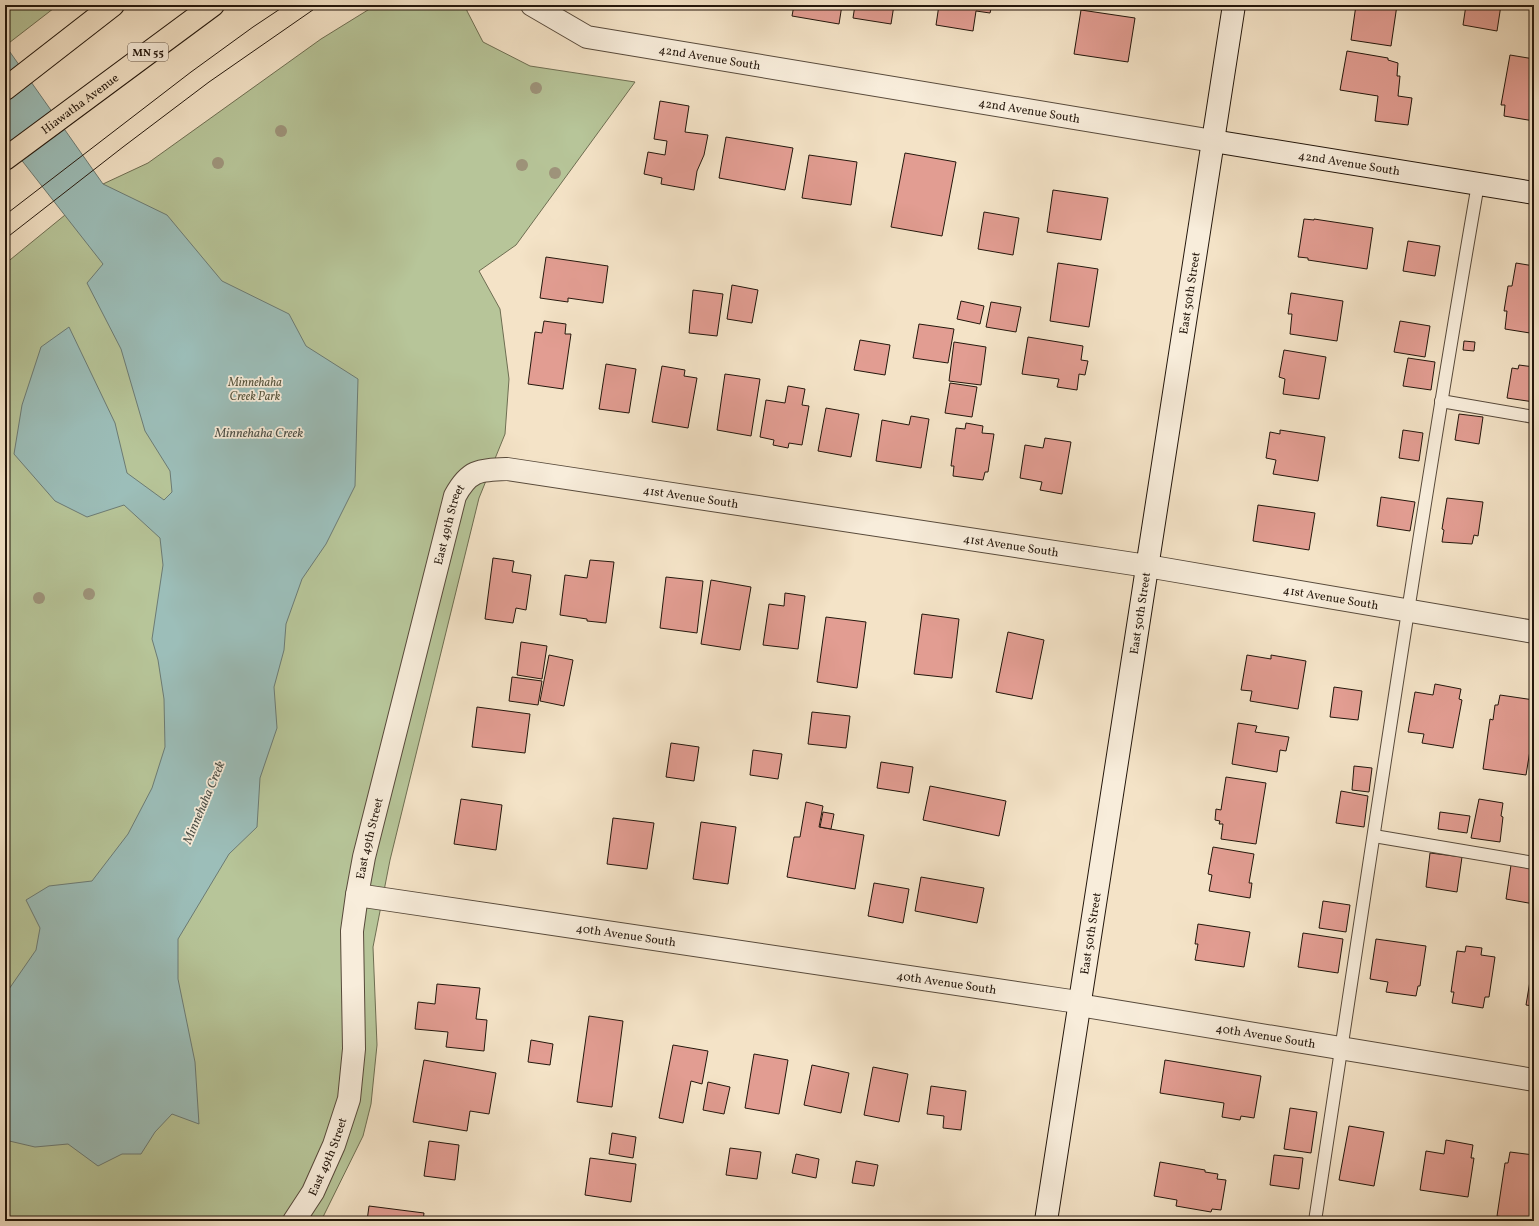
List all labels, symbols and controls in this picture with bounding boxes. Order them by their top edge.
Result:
street label: 42nd Avenue South [657,42,762,75]
road number: MN 55 [128,43,168,61]
street label: Hiawatha Avenue [38,70,122,138]
street label: 42nd Avenue South [977,95,1081,128]
street label: 42nd Avenue South [1297,148,1401,180]
street label: East 50th Street [1176,251,1205,335]
park label: Minnehaha Creek Park [227,375,282,405]
water label: Minnehaha Creek [214,425,303,443]
street label: East 49th Street [431,481,469,567]
street label: 41st Avenue South [642,483,739,513]
street label: 41st Avenue South [962,531,1060,562]
street label: East 50th Street [1127,571,1155,656]
street label: 41st Avenue South [1282,582,1380,614]
water label: Minnehaha Creek [179,758,230,848]
street label: East 49th Street [353,796,388,881]
street label: East 50th Street [1077,891,1106,976]
street label: 40th Avenue South [575,921,677,951]
street label: 40th Avenue South [895,968,997,999]
street label: 40th Avenue South [1215,1021,1317,1053]
street label: East 49th Street [305,1116,351,1199]

